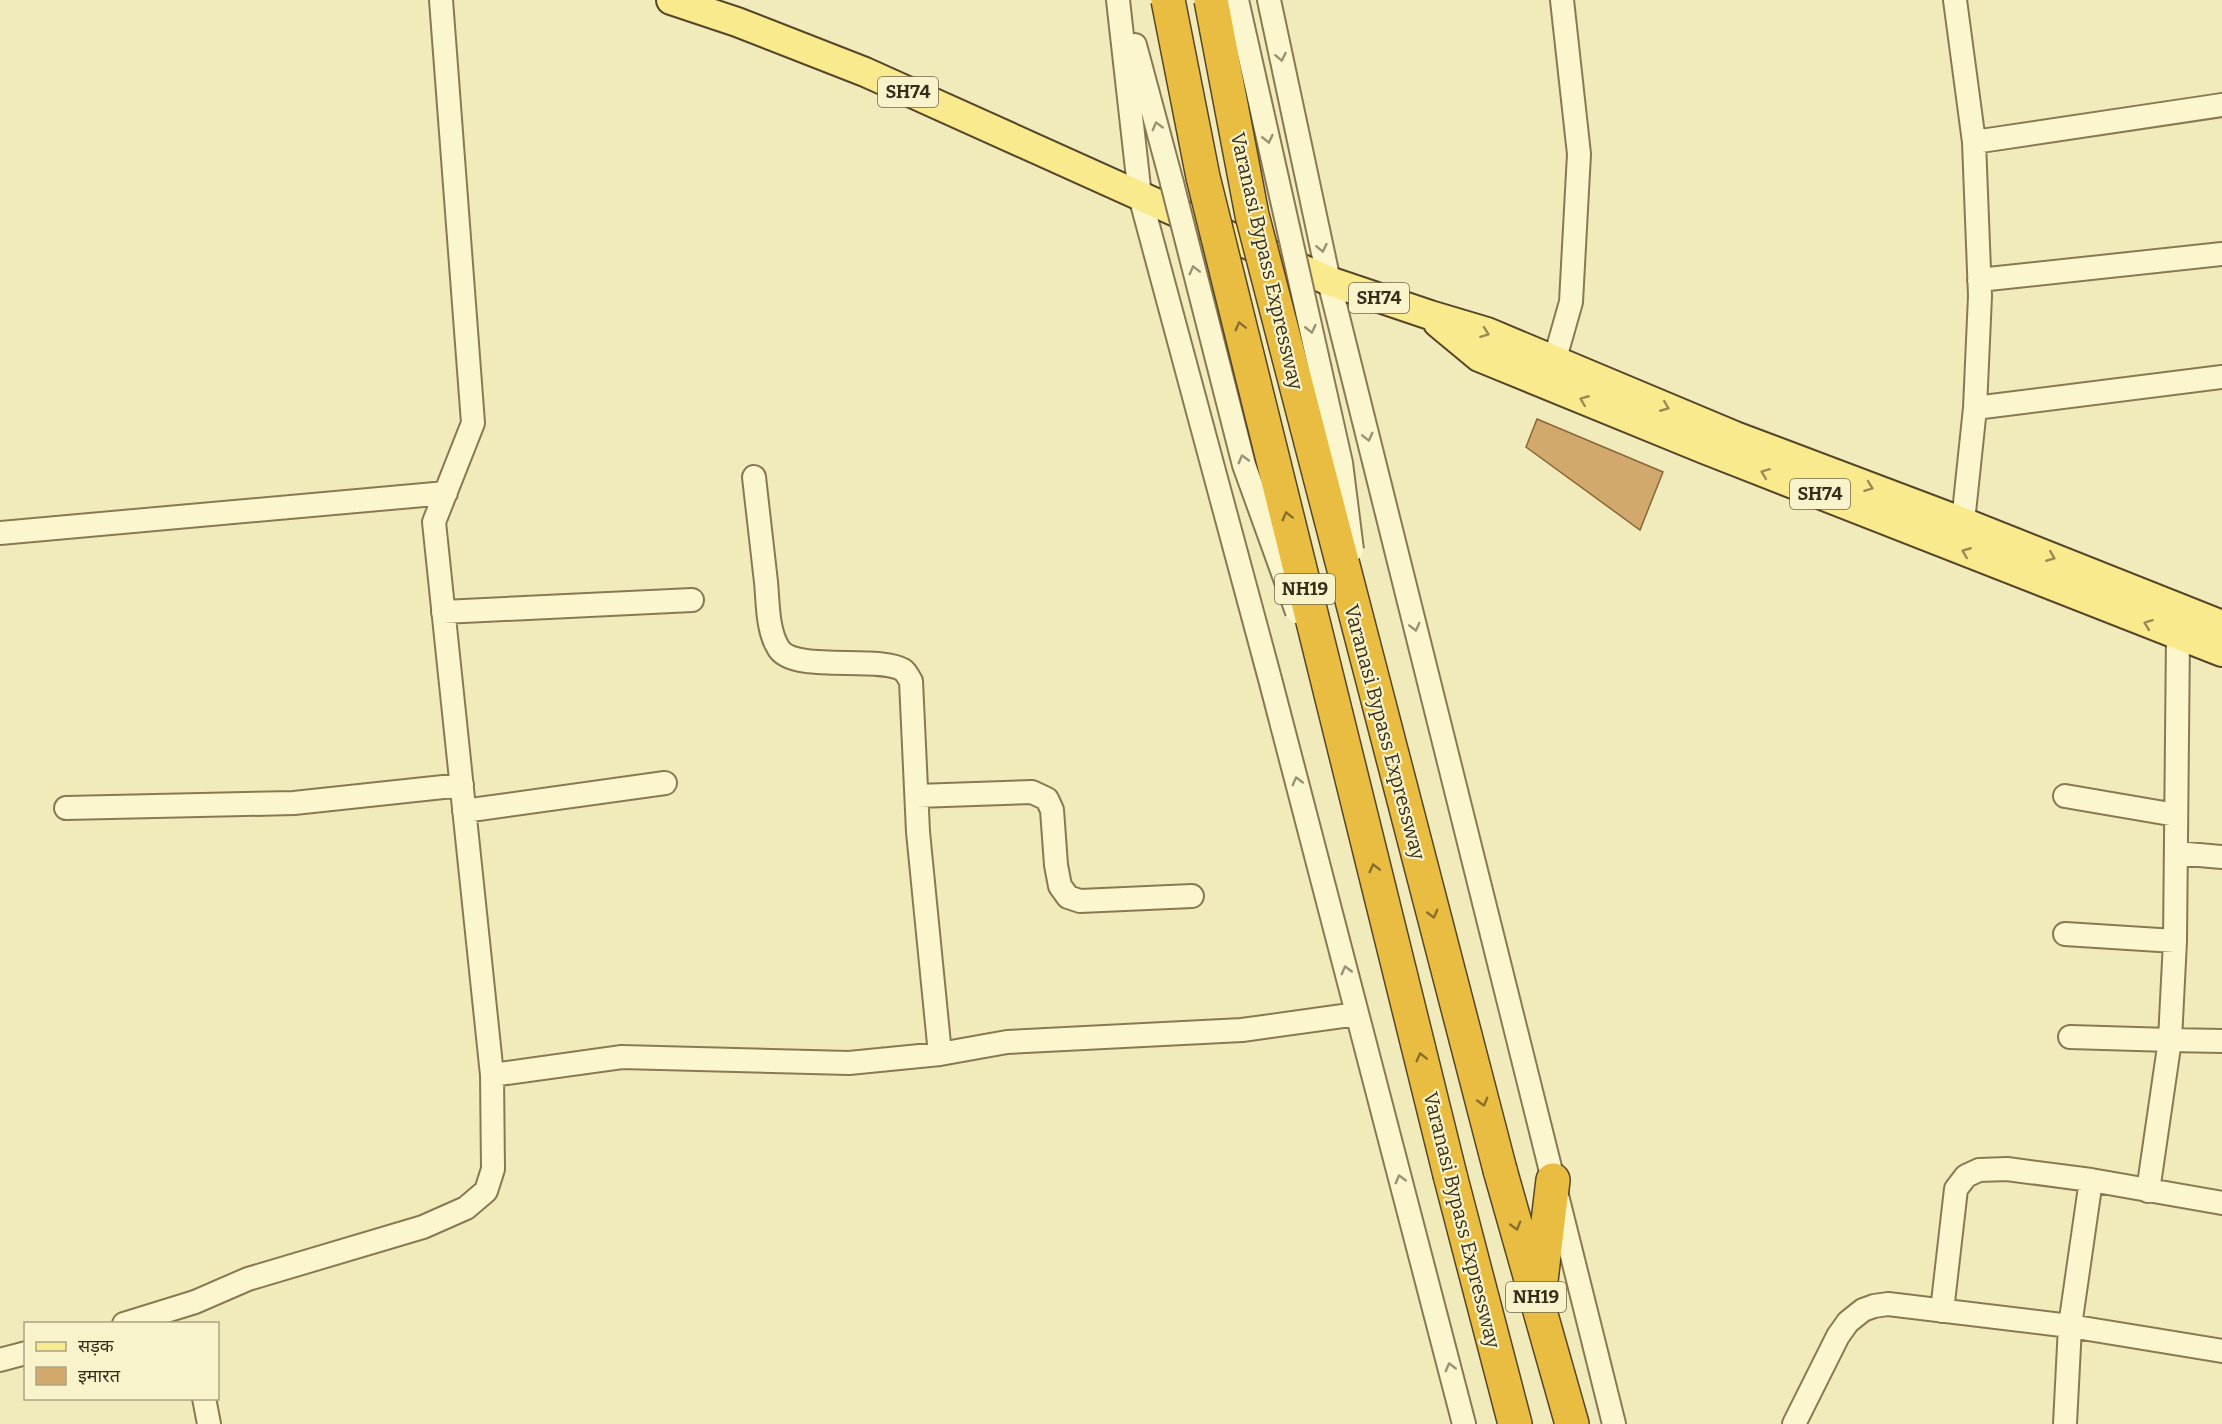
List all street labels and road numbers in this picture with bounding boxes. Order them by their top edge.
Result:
road number: SH74 [878,77,938,107]
street label: Varanasi Bypass Expressway [1226,130,1308,392]
road number: SH74 [1349,283,1409,313]
road number: SH74 [1790,479,1850,509]
road number: NH19 [1275,574,1335,604]
street label: Varanasi Bypass Expressway [1339,602,1431,863]
street label: Varanasi Bypass Expressway [1419,1089,1506,1351]
road number: NH19 [1506,1282,1566,1312]

